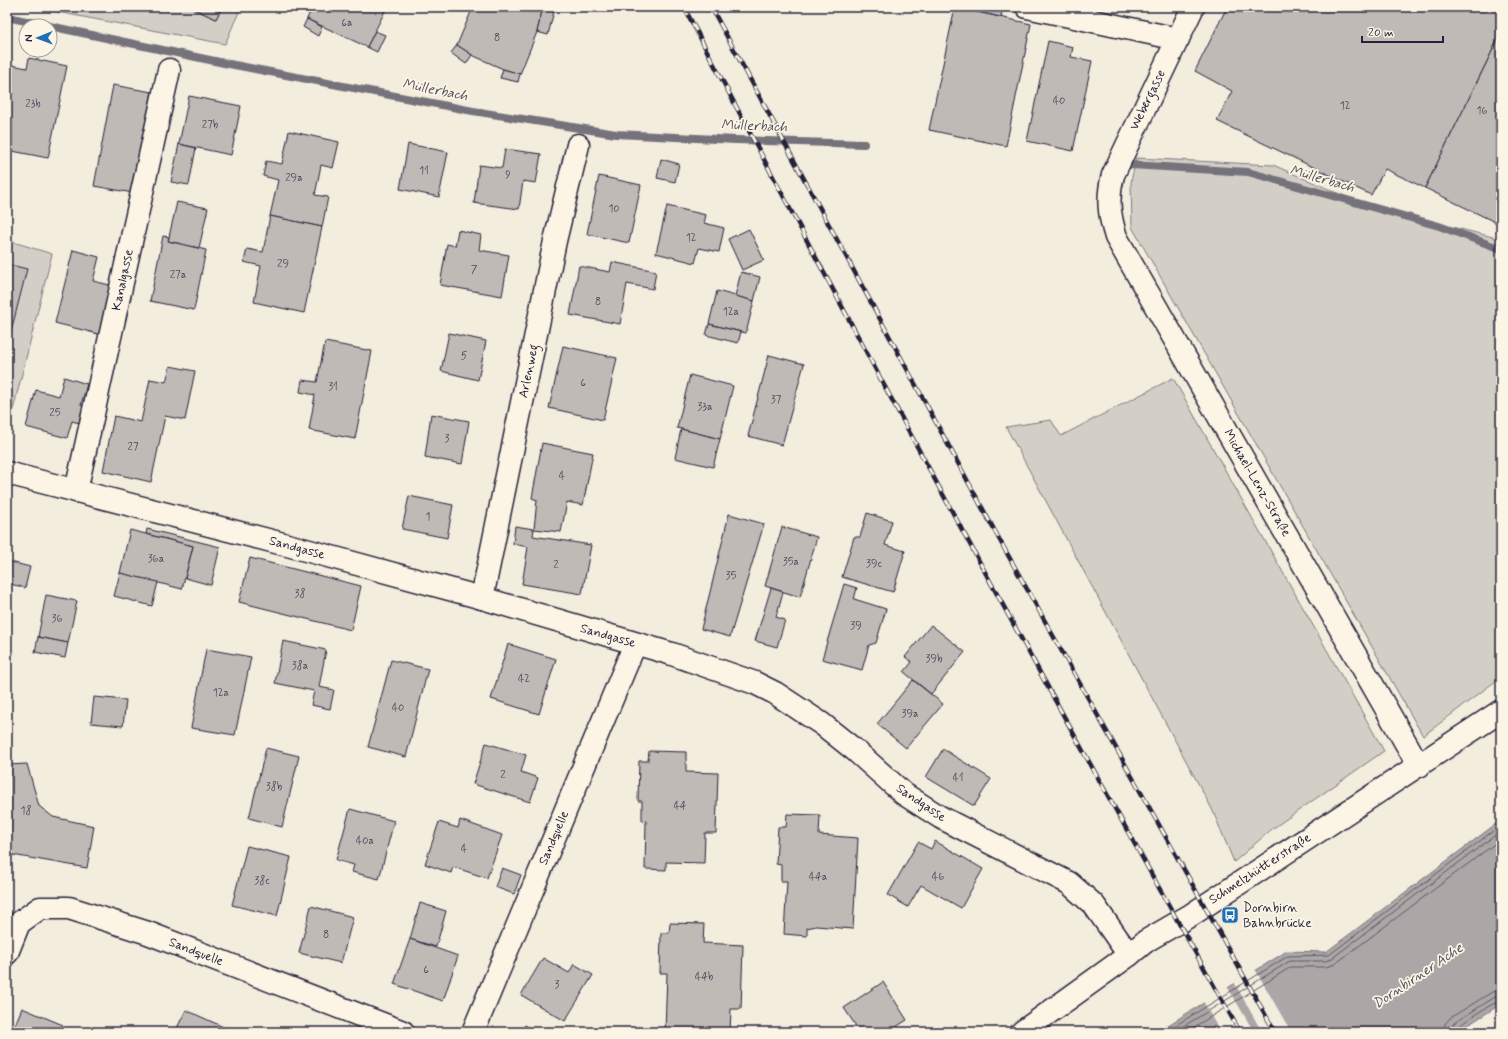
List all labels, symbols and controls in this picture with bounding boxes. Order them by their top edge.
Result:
house number: 6a [341,16,353,30]
north arrow [18,18,58,58]
scale bar [1362,18,1443,44]
text: 20 m [1368,25,1394,41]
house number: 8 [494,31,500,45]
text: N [22,34,36,42]
street label: Webergasse [1126,67,1172,134]
water label: Müllerbach [401,75,470,105]
house number: 40 [1053,94,1065,108]
house number: 23b [25,97,41,111]
house number: 12 [1340,99,1351,113]
house number: 16 [1477,104,1488,118]
water label: Müllerbach [721,116,788,136]
house number: 27b [202,118,218,132]
water label: Müllerbach [1288,161,1357,197]
house number: 11 [419,164,429,178]
house number: 9 [505,168,511,182]
house number: 29a [285,171,303,185]
house number: 10 [608,202,620,216]
house number: 12 [686,231,697,245]
street label: Kanalgasse [108,248,138,312]
house number: 29 [277,257,289,271]
house number: 7 [471,263,478,277]
house number: 27a [170,268,187,282]
house number: 8 [595,295,601,309]
house number: 12a [723,305,740,319]
street label: Arlenweg [515,342,545,400]
house number: 5 [461,349,468,363]
house number: 6 [580,376,586,390]
house number: 31 [328,380,338,394]
house number: 37 [771,393,782,407]
house number: 33a [697,400,713,414]
house number: 25 [49,406,61,420]
street label: Michael-Lenz-Straße [1219,426,1295,540]
house number: 3 [445,432,450,446]
house number: 27 [128,440,139,454]
house number: 4 [559,469,566,483]
house number: 1 [426,510,431,524]
street label: Sandgasse [267,532,327,564]
house number: 36a [148,552,165,566]
house number: 35a [783,555,800,569]
house number: 39c [866,557,883,571]
house number: 2 [553,558,559,572]
house number: 35 [726,569,737,583]
house number: 38 [295,587,306,601]
house number: 36 [51,612,63,626]
house number: 39 [850,619,862,633]
street label: Sandgasse [578,620,638,652]
house number: 39b [926,652,942,666]
house number: 38a [292,659,309,673]
house number: 42 [518,672,530,686]
house number: 12a [213,686,230,700]
house number: 40 [392,701,404,715]
house number: 39a [901,707,919,721]
house number: 2 [500,768,506,782]
house number: 41 [952,771,964,785]
house number: 38b [266,780,282,794]
street label: Sandgasse [893,780,949,826]
house number: 44 [673,799,687,813]
house number: 18 [21,804,31,818]
street label: Sandquelle [535,808,573,868]
street label: Schmelzhütterstraße [1206,830,1314,908]
house number: 40a [356,834,375,848]
house number: 4 [461,842,468,856]
house number: 44a [809,870,828,884]
house number: 46 [932,870,944,884]
house number: 38c [254,874,270,888]
place label: Dornbirn Bahnbrücke [1243,900,1312,932]
bus stop icon: Dornbirn Bahnbrücke [1220,905,1240,925]
house number: 8 [323,928,329,942]
street label: Sandquelle [166,934,226,970]
water label: Dornbirner Ache [1369,939,1467,1013]
house number: 6 [423,963,429,977]
house number: 44b [695,970,713,984]
house number: 3 [555,978,560,992]

